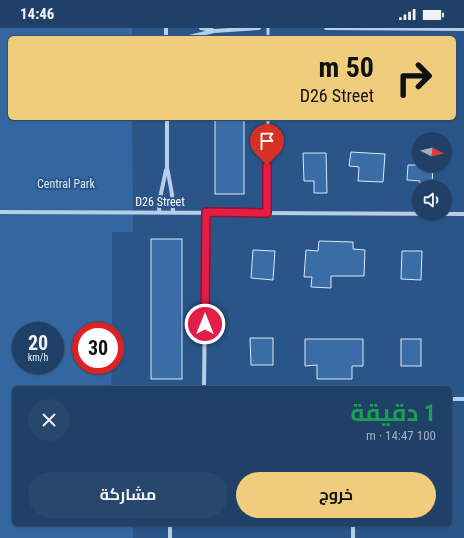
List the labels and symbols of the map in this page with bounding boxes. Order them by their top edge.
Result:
pin [250,124,284,165]
north arrow [412,132,452,172]
park label: Central Park [37,177,96,191]
street label: D26 Street [135,195,185,209]
position arrow [184,303,226,345]
speed limit sign: 30 [72,322,124,374]

